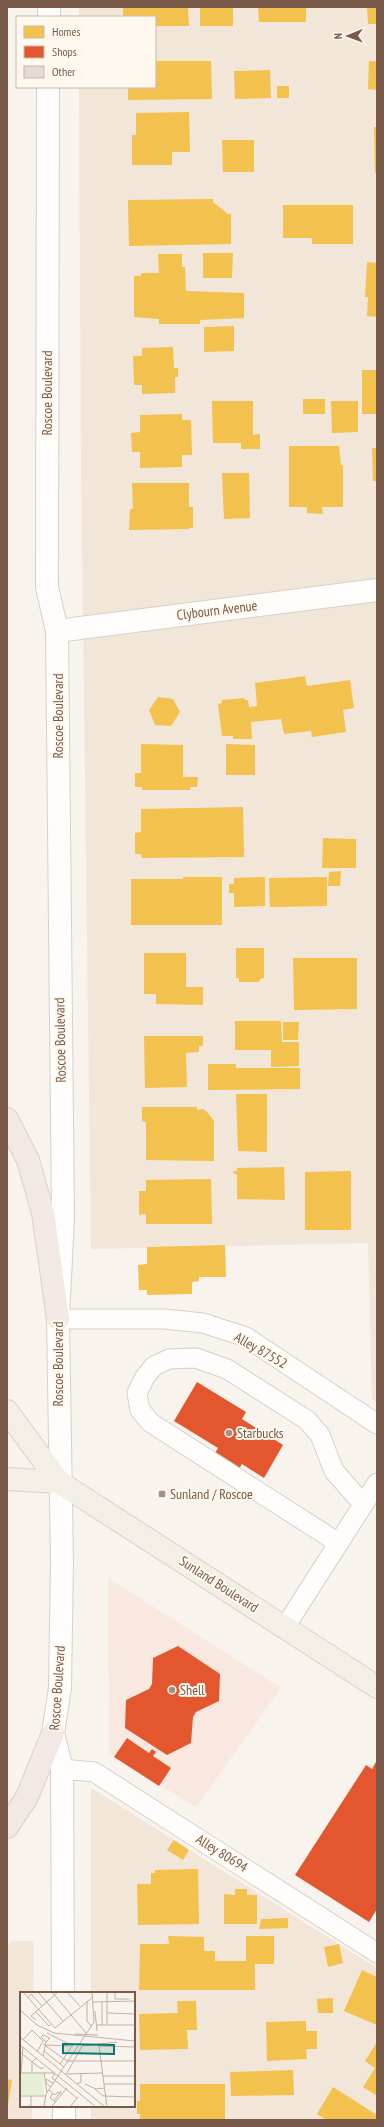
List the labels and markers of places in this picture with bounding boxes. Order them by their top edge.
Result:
place label: Starbucks [237,1424,284,1442]
marker: Starbucks [224,1428,234,1438]
place label: Sunland / Roscoe [170,1485,253,1503]
marker: Sunland / Roscoe [157,1489,167,1499]
place label: Shell [180,1681,205,1699]
marker: Shell [167,1685,177,1695]

